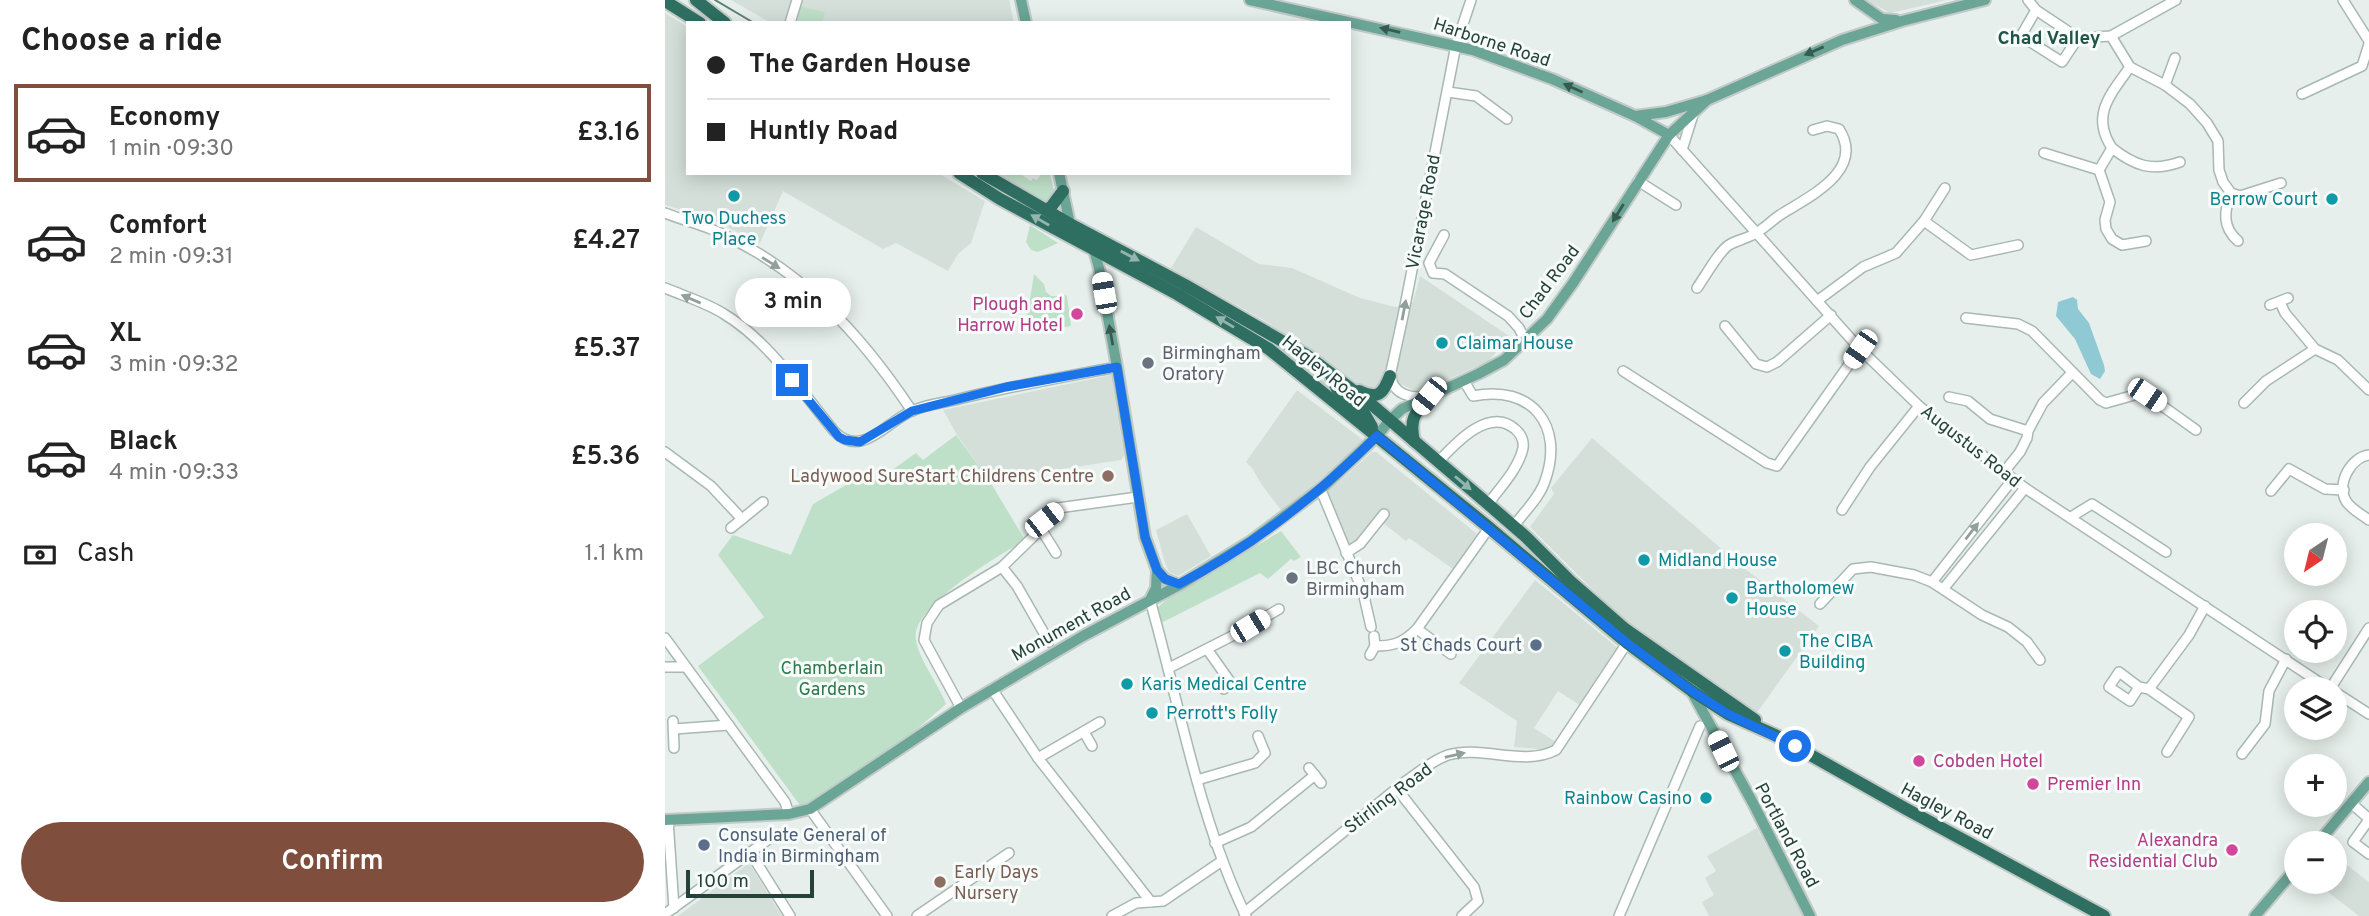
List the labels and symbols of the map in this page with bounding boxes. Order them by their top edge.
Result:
street label: Harborne Road [1430,14,1553,73]
one-way arrow [1379,25,1401,36]
district label: Chad Valley [1997,27,2101,51]
one-way arrow [1804,46,1825,57]
one-way arrow [1562,83,1583,94]
street label: Vicarage Road [1402,153,1447,272]
marker: Two Duchess Place [726,188,742,204]
place label: Berrow Court [2210,189,2318,212]
marker: Berrow Court [2324,191,2340,207]
one-way arrow [1612,203,1625,222]
place label: Two Duchess Place [682,208,786,252]
one-way arrow [1031,214,1050,226]
street label: Chad Road [1515,241,1586,325]
one-way arrow [1121,250,1140,262]
one-way arrow [761,256,780,269]
car [1091,270,1118,316]
callout: 3 min [734,278,850,328]
one-way arrow [680,294,701,305]
place label: Plough and Harrow Hotel [957,294,1063,338]
one-way arrow [1399,299,1410,321]
marker: Plough and Harrow Hotel [1069,306,1085,322]
one-way arrow [1215,316,1234,328]
one-way arrow [1105,324,1116,346]
car [1840,326,1881,372]
street label: Hagley Road [1276,331,1370,413]
place label: Claimar House [1456,333,1573,356]
marker: Claimar House [1434,335,1450,351]
place label: Birmingham Oratory [1162,343,1261,387]
marker: Birmingham Oratory [1140,355,1156,371]
route end [776,364,808,396]
car [1408,373,1451,419]
car [2124,375,2171,415]
street label: Augustus Road [1915,401,2025,494]
place label: Ladywood SureStart Childrens Centre [790,466,1094,489]
marker: Ladywood SureStart Childrens Centre [1100,468,1116,484]
one-way arrow [1454,475,1472,491]
car [1021,499,1068,541]
one-way arrow [1965,522,1980,540]
north arrow [2284,523,2347,586]
place label: Midland House [1658,550,1777,573]
marker: Midland House [1636,552,1652,568]
place label: LBC Church Birmingham [1306,558,1405,602]
marker: LBC Church Birmingham [1284,570,1300,586]
place label: Bartholomew House [1746,578,1855,622]
street label: Monument Road [1008,583,1135,668]
marker: Bartholomew House [1724,590,1740,606]
car [1227,606,1274,646]
place label: The CIBA Building [1799,631,1874,675]
place label: St Chads Court [1400,635,1522,658]
marker: St Chads Court [1528,637,1544,653]
marker: The CIBA Building [1777,643,1793,659]
park label: Chamberlain Gardens [781,658,883,702]
place label: Karis Medical Centre [1141,674,1307,697]
marker: Karis Medical Centre [1119,676,1135,692]
place label: Perrott's Folly [1166,703,1278,726]
marker: Perrott's Folly [1144,705,1160,721]
car [1705,728,1742,774]
route start [1779,730,1811,762]
one-way arrow [1444,749,1466,760]
place label: Cobden Hotel [1933,751,2043,774]
marker: Cobden Hotel [1911,753,1927,769]
street label: Stirling Road [1340,759,1437,840]
place label: Premier Inn [2047,774,2141,797]
marker: Premier Inn [2025,776,2041,792]
street label: Hagley Road [1896,778,1996,846]
street label: Portland Road [1748,779,1823,892]
place label: Rainbow Casino [1564,788,1692,811]
marker: Rainbow Casino [1698,790,1714,806]
place label: Consulate General of India in Birmingham [718,825,886,869]
place label: Alexandra Residential Club [2088,830,2218,874]
marker: Consulate General of India in Birmingham [696,837,712,853]
marker: Alexandra Residential Club [2224,842,2240,858]
place label: Early Days Nursery [954,862,1039,906]
scale bar [686,867,814,899]
marker: Early Days Nursery [932,874,948,890]

